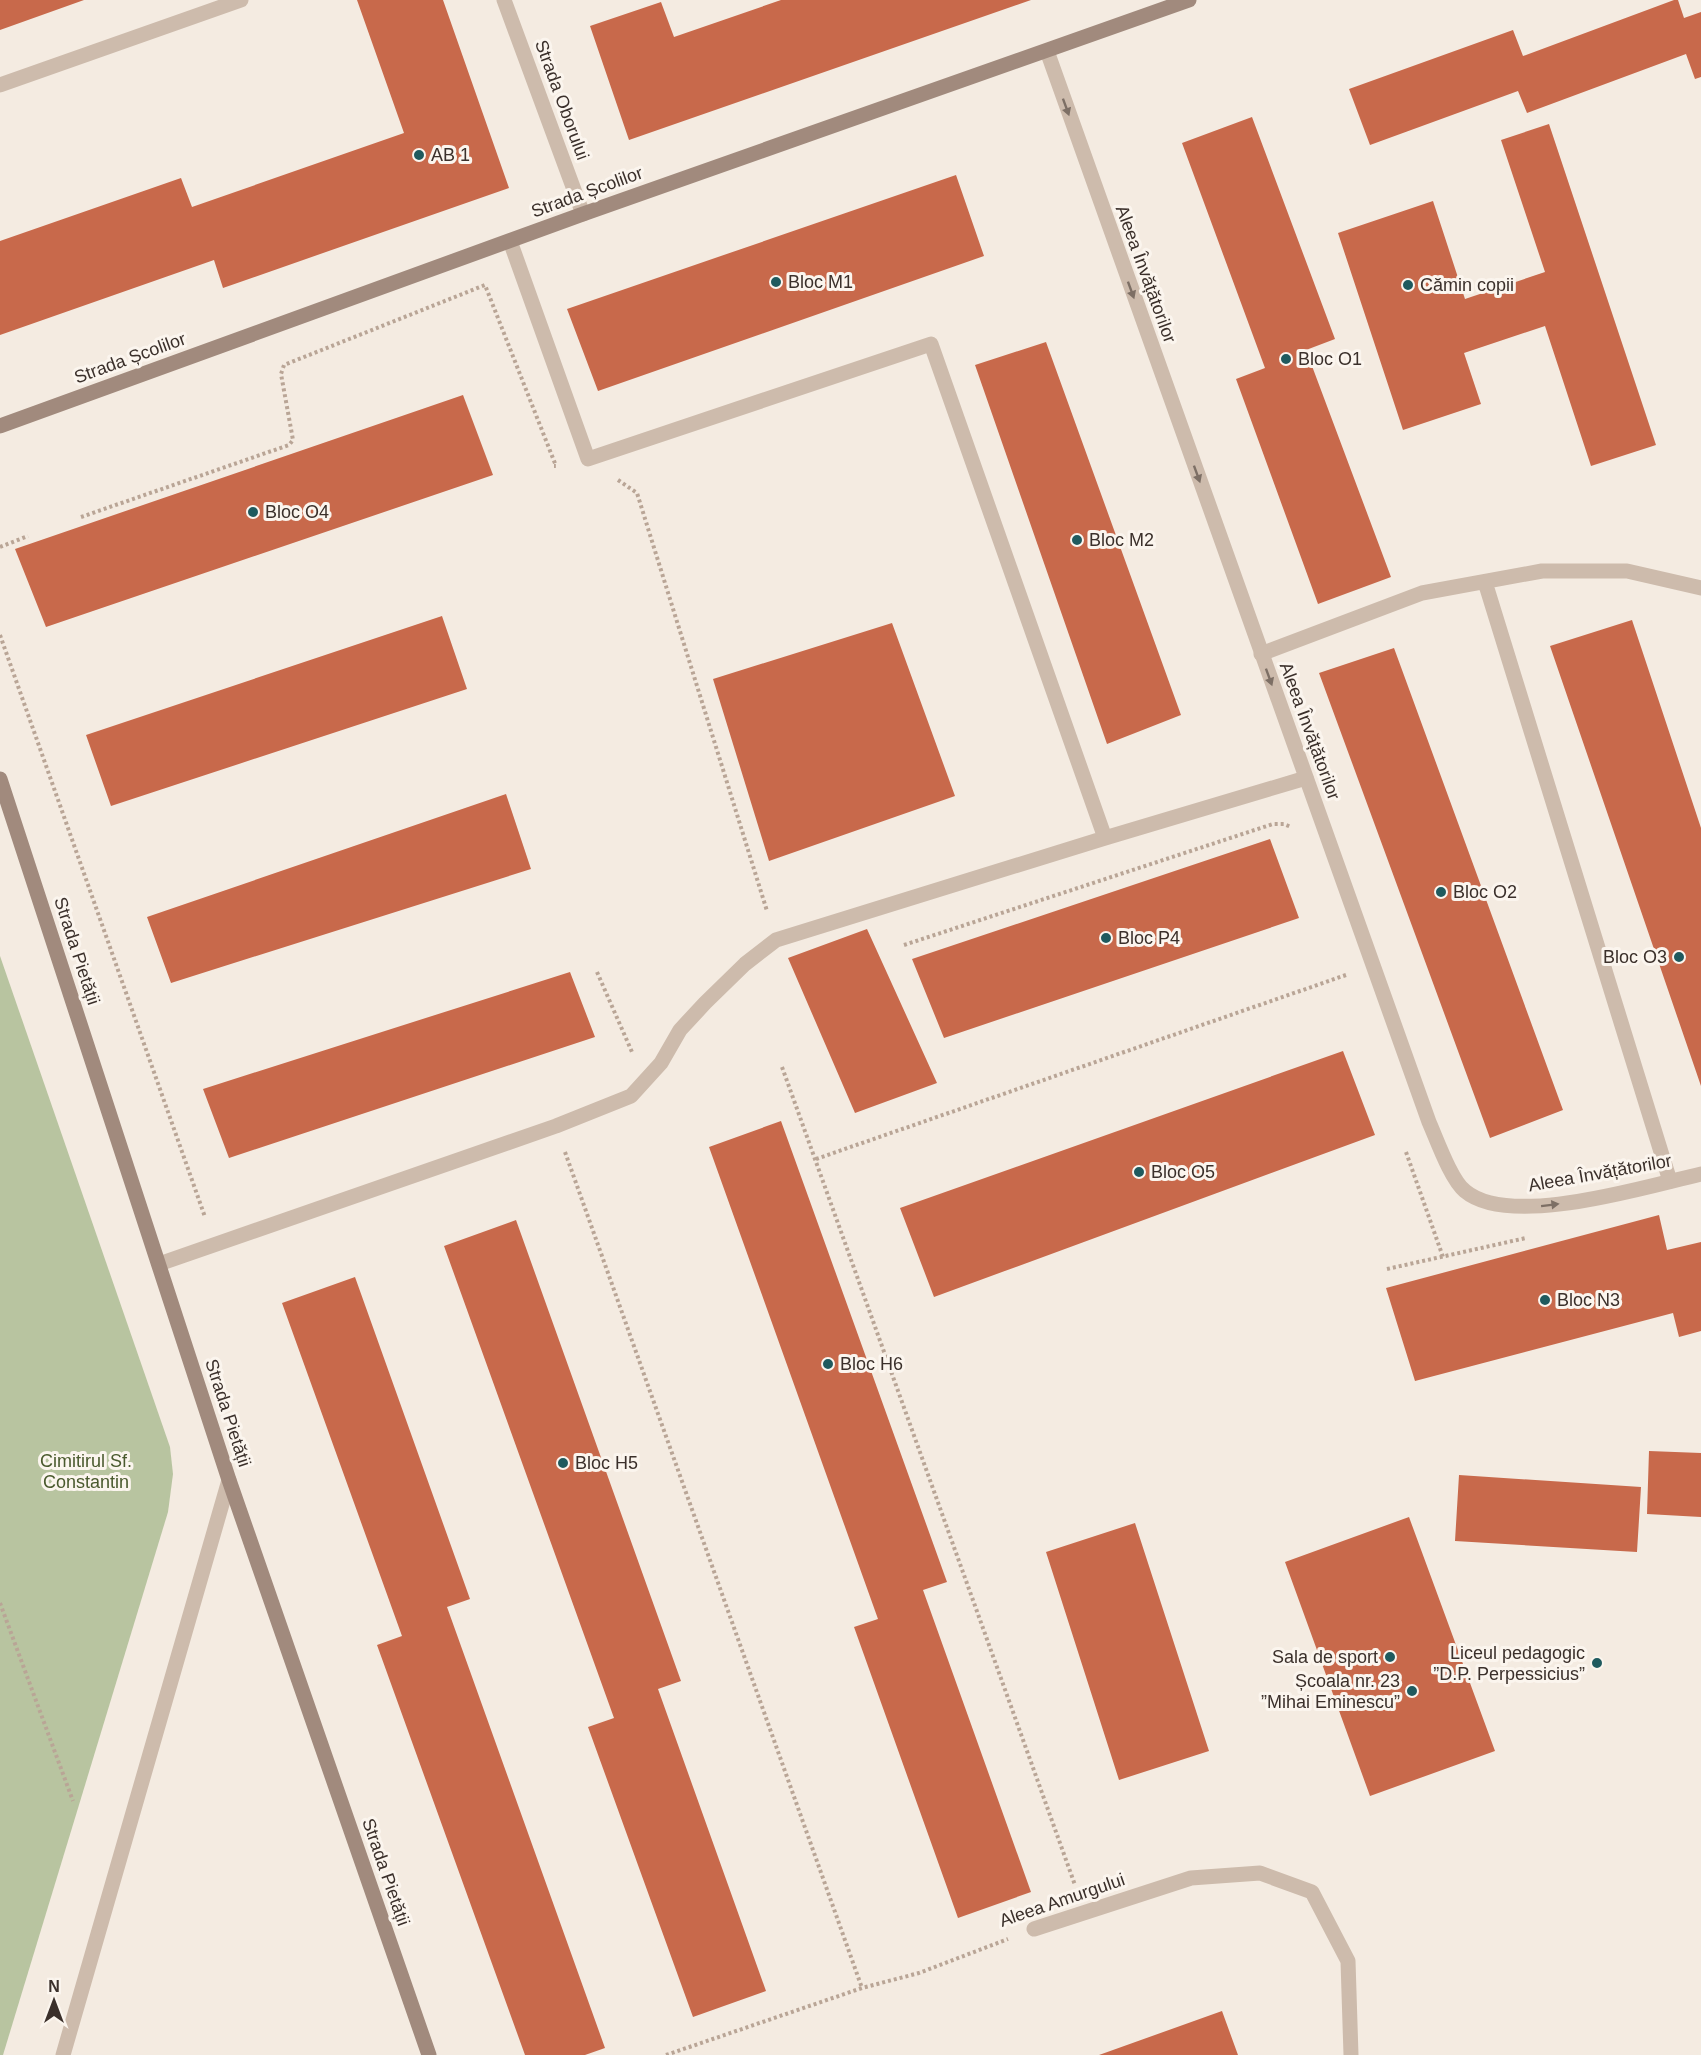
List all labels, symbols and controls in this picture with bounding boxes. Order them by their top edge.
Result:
street label: Strada Oborului [531,37,593,163]
one-way arrow [1062,98,1072,116]
place label: AB 1 [431,145,470,165]
marker: AB 1 [412,148,426,162]
street label: Strada Școlilor [529,163,645,221]
street label: Aleea Învățătorilor [1112,202,1180,346]
place label: Bloc M1 [788,272,853,292]
marker: Bloc M1 [769,275,783,289]
place label: Cămin copii [1420,275,1514,295]
marker: Cămin copii [1401,278,1415,292]
one-way arrow [1127,281,1137,299]
street label: Strada Școlilor [72,329,188,387]
place label: Bloc O1 [1298,349,1362,369]
marker: Bloc O1 [1279,352,1293,366]
one-way arrow [1192,465,1202,483]
place label: Bloc O4 [265,502,329,522]
marker: Bloc O4 [246,505,260,519]
place label: Bloc M2 [1089,530,1154,550]
marker: Bloc M2 [1070,533,1084,547]
street label: Aleea Învățătorilor [1276,659,1344,803]
one-way arrow [1265,669,1275,687]
place label: Bloc O2 [1453,882,1517,902]
marker: Bloc O2 [1434,885,1448,899]
street label: Strada Pietății [50,895,104,1007]
place label: Bloc P4 [1118,928,1180,948]
marker: Bloc P4 [1099,931,1113,945]
place label: Bloc O3 [1603,947,1667,967]
marker: Bloc O3 [1672,950,1686,964]
street label: Aleea Învățătorilor [1527,1151,1673,1195]
place label: Bloc O5 [1151,1162,1215,1182]
marker: Bloc O5 [1132,1165,1146,1179]
one-way arrow [1540,1200,1559,1209]
place label: Bloc N3 [1557,1290,1620,1310]
marker: Bloc N3 [1538,1293,1552,1307]
place label: Bloc H6 [840,1354,903,1374]
street label: Strada Pietății [201,1357,255,1469]
marker: Bloc H6 [821,1357,835,1371]
park label: Cimitirul Sf. Constantin [40,1451,132,1492]
place label: Bloc H5 [575,1453,638,1473]
marker: Bloc H5 [556,1456,570,1470]
place label: Liceul pedagogic ”D.P. Perpessicius” [1433,1643,1585,1684]
place label: Sala de sport [1272,1647,1378,1667]
marker: Sala de sport [1383,1650,1397,1664]
marker: Liceul pedagogic ”D.P. Perpessicius” [1590,1656,1604,1670]
place label: Școala nr. 23 ”Mihai Eminescu” [1261,1671,1400,1712]
marker: Școala nr. 23 ”Mihai Eminescu” [1405,1684,1419,1698]
street label: Strada Pietății [358,1816,414,1928]
street label: Aleea Amurgului [997,1869,1127,1931]
north arrow [24,1971,84,2031]
text: N [48,1978,60,1995]

